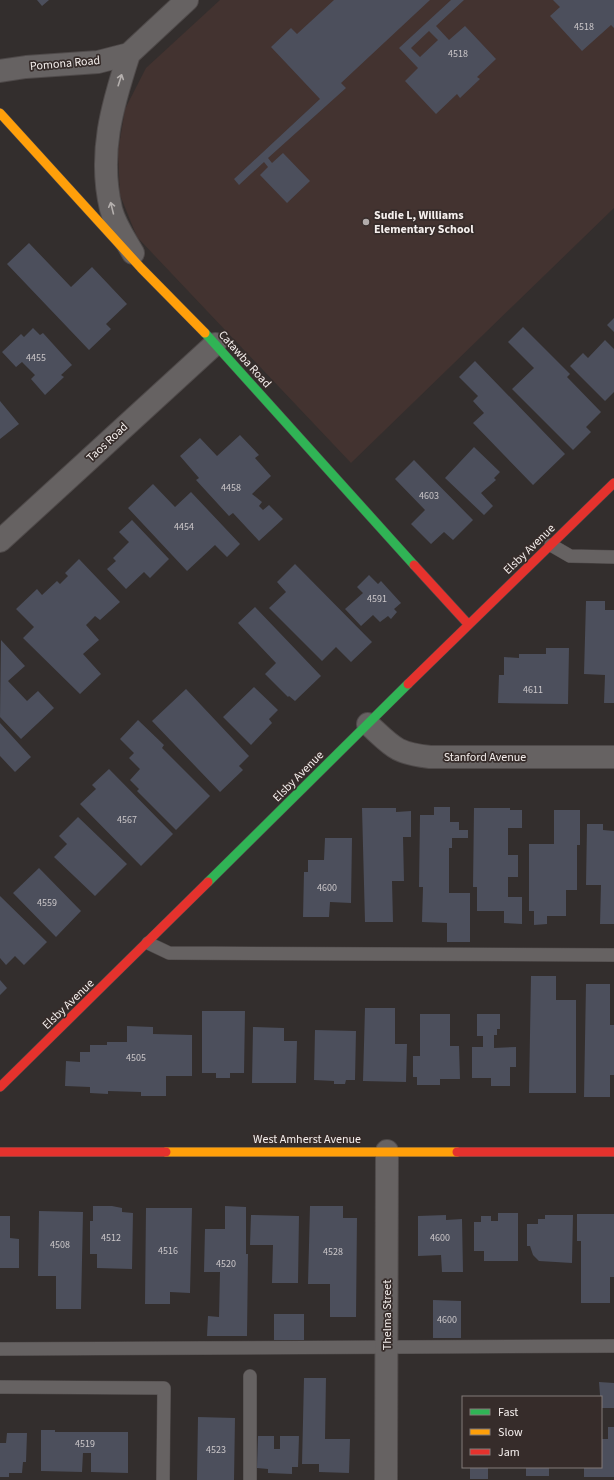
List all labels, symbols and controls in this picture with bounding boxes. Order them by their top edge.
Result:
house number: 4518 [574,20,594,34]
house number: 4518 [448,47,468,61]
street label: Pomona Road [29,52,101,75]
one-way arrow [117,75,125,87]
one-way arrow [107,202,115,215]
place label: Sudie L, Williams Elementary School [374,207,474,238]
marker: Sudie L, Williams Elementary School [361,217,371,227]
street label: Catawba Road [214,327,275,392]
house number: 4455 [26,351,46,365]
street label: Taos Road [83,419,132,466]
house number: 4458 [221,481,241,495]
house number: 4603 [419,489,439,503]
house number: 4454 [174,520,194,534]
street label: Elsby Avenue [500,520,559,578]
house number: 4591 [367,592,387,606]
house number: 4611 [523,683,543,697]
street label: Elsby Avenue [269,747,328,806]
street label: Stanford Avenue [444,749,526,766]
house number: 4567 [117,813,137,827]
house number: 4600 [317,881,337,895]
house number: 4559 [37,896,57,910]
street label: Elsby Avenue [39,975,98,1033]
house number: 4505 [126,1051,146,1065]
street label: West Amherst Avenue [253,1131,361,1148]
house number: 4512 [101,1231,121,1245]
house number: 4600 [430,1231,450,1245]
house number: 4508 [50,1238,70,1252]
house number: 4516 [158,1244,178,1258]
house number: 4528 [323,1245,343,1259]
house number: 4520 [216,1257,236,1271]
street label: Thelma Street [379,1280,396,1350]
house number: 4600 [437,1313,457,1327]
legend [462,1396,602,1468]
text: Fast [498,1404,518,1421]
text: Slow [498,1424,523,1441]
house number: 4519 [75,1437,95,1451]
house number: 4523 [206,1443,226,1457]
text: Jam [498,1444,520,1461]

